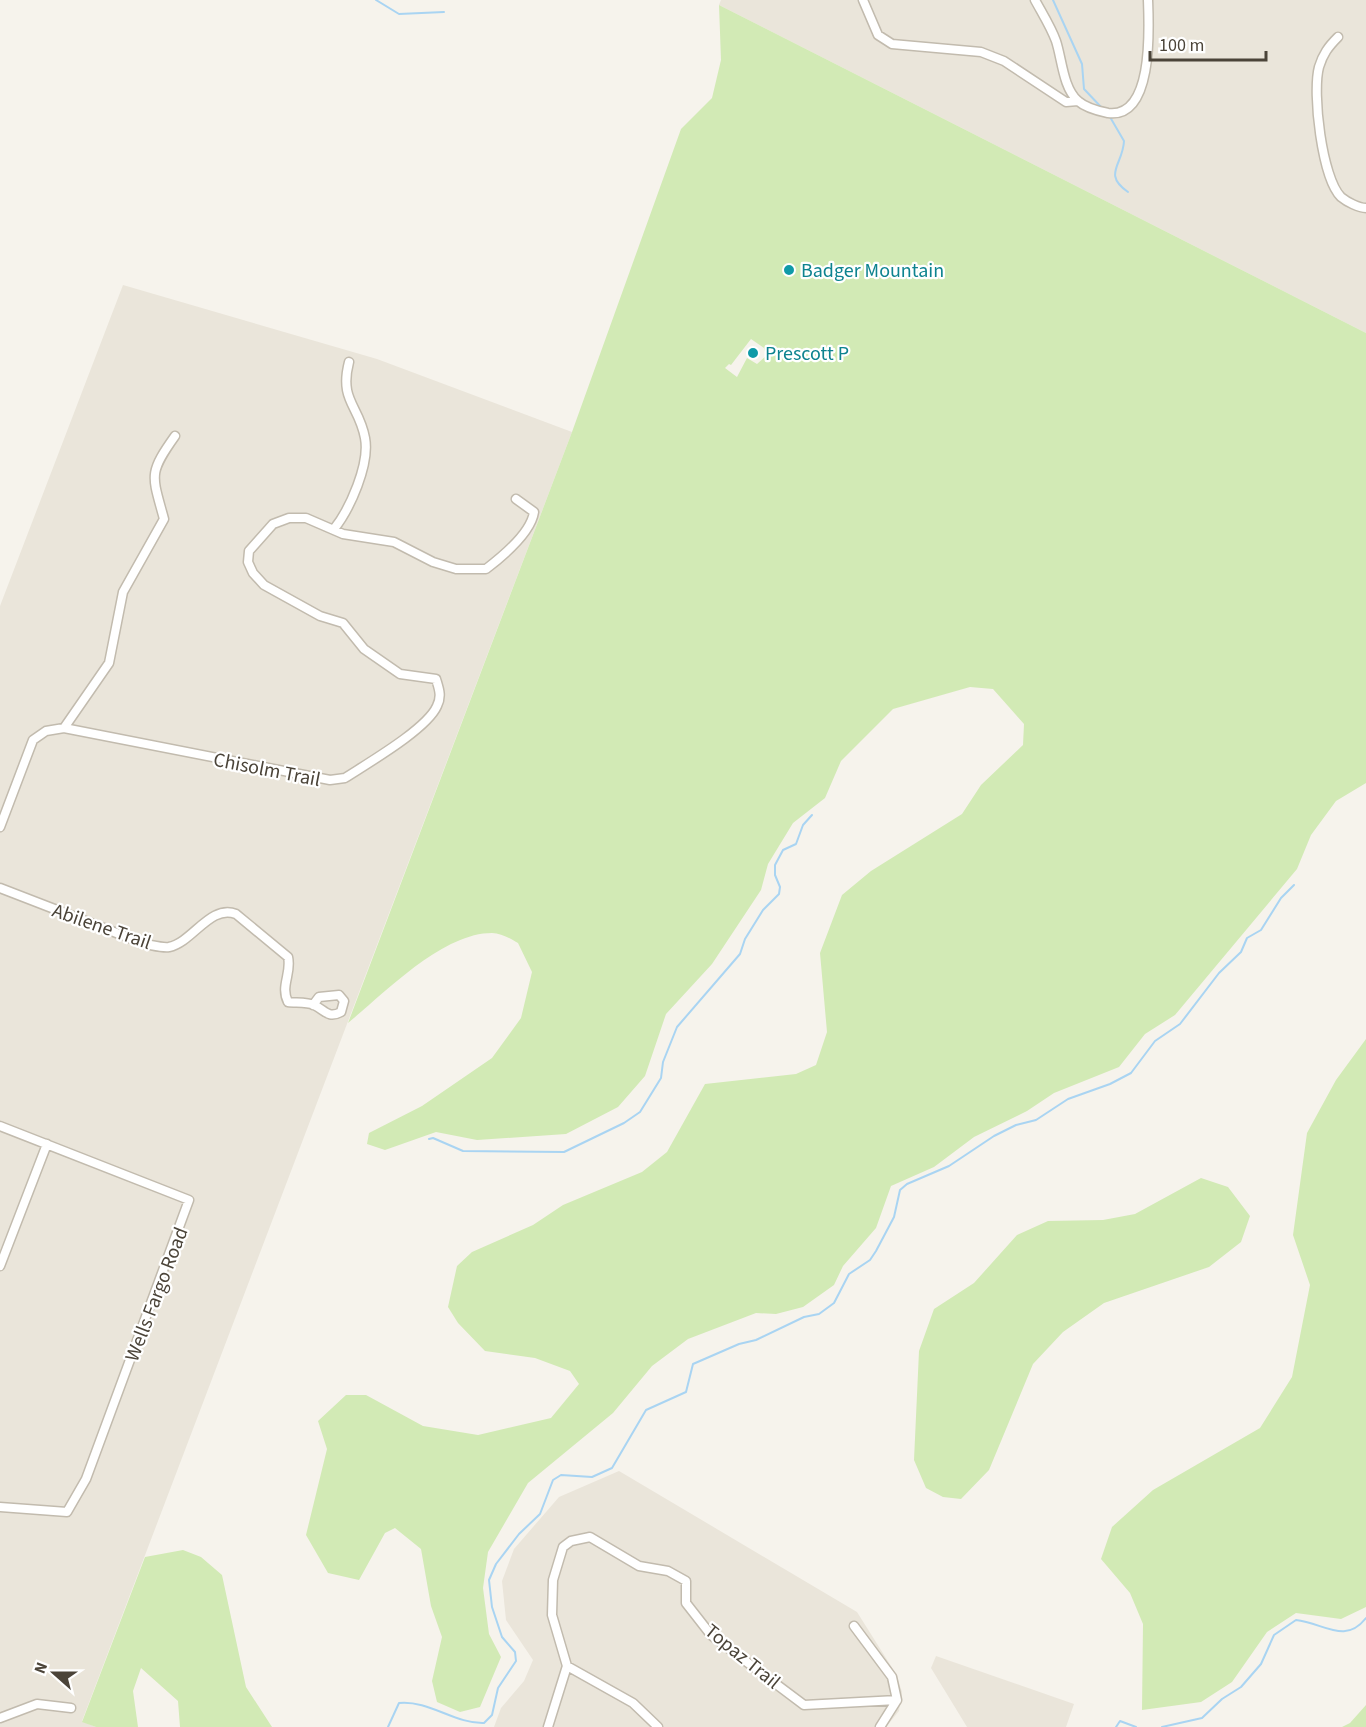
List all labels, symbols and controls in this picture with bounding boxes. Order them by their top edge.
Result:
scale bar [1150,24,1266,62]
text: 100 m [1159,33,1204,58]
place label: Badger Mountain [801,257,944,285]
marker: Badger Mountain [782,263,796,277]
place label: Prescott P [765,340,849,368]
marker: Prescott P [746,346,760,360]
street label: Chisolm Trail [211,746,323,794]
street label: Abilene Trail [48,897,155,957]
street label: Wells Fargo Road [118,1223,195,1366]
street label: Topaz Trail [699,1618,786,1696]
north arrow [24,1643,84,1703]
text: N [29,1659,53,1677]

